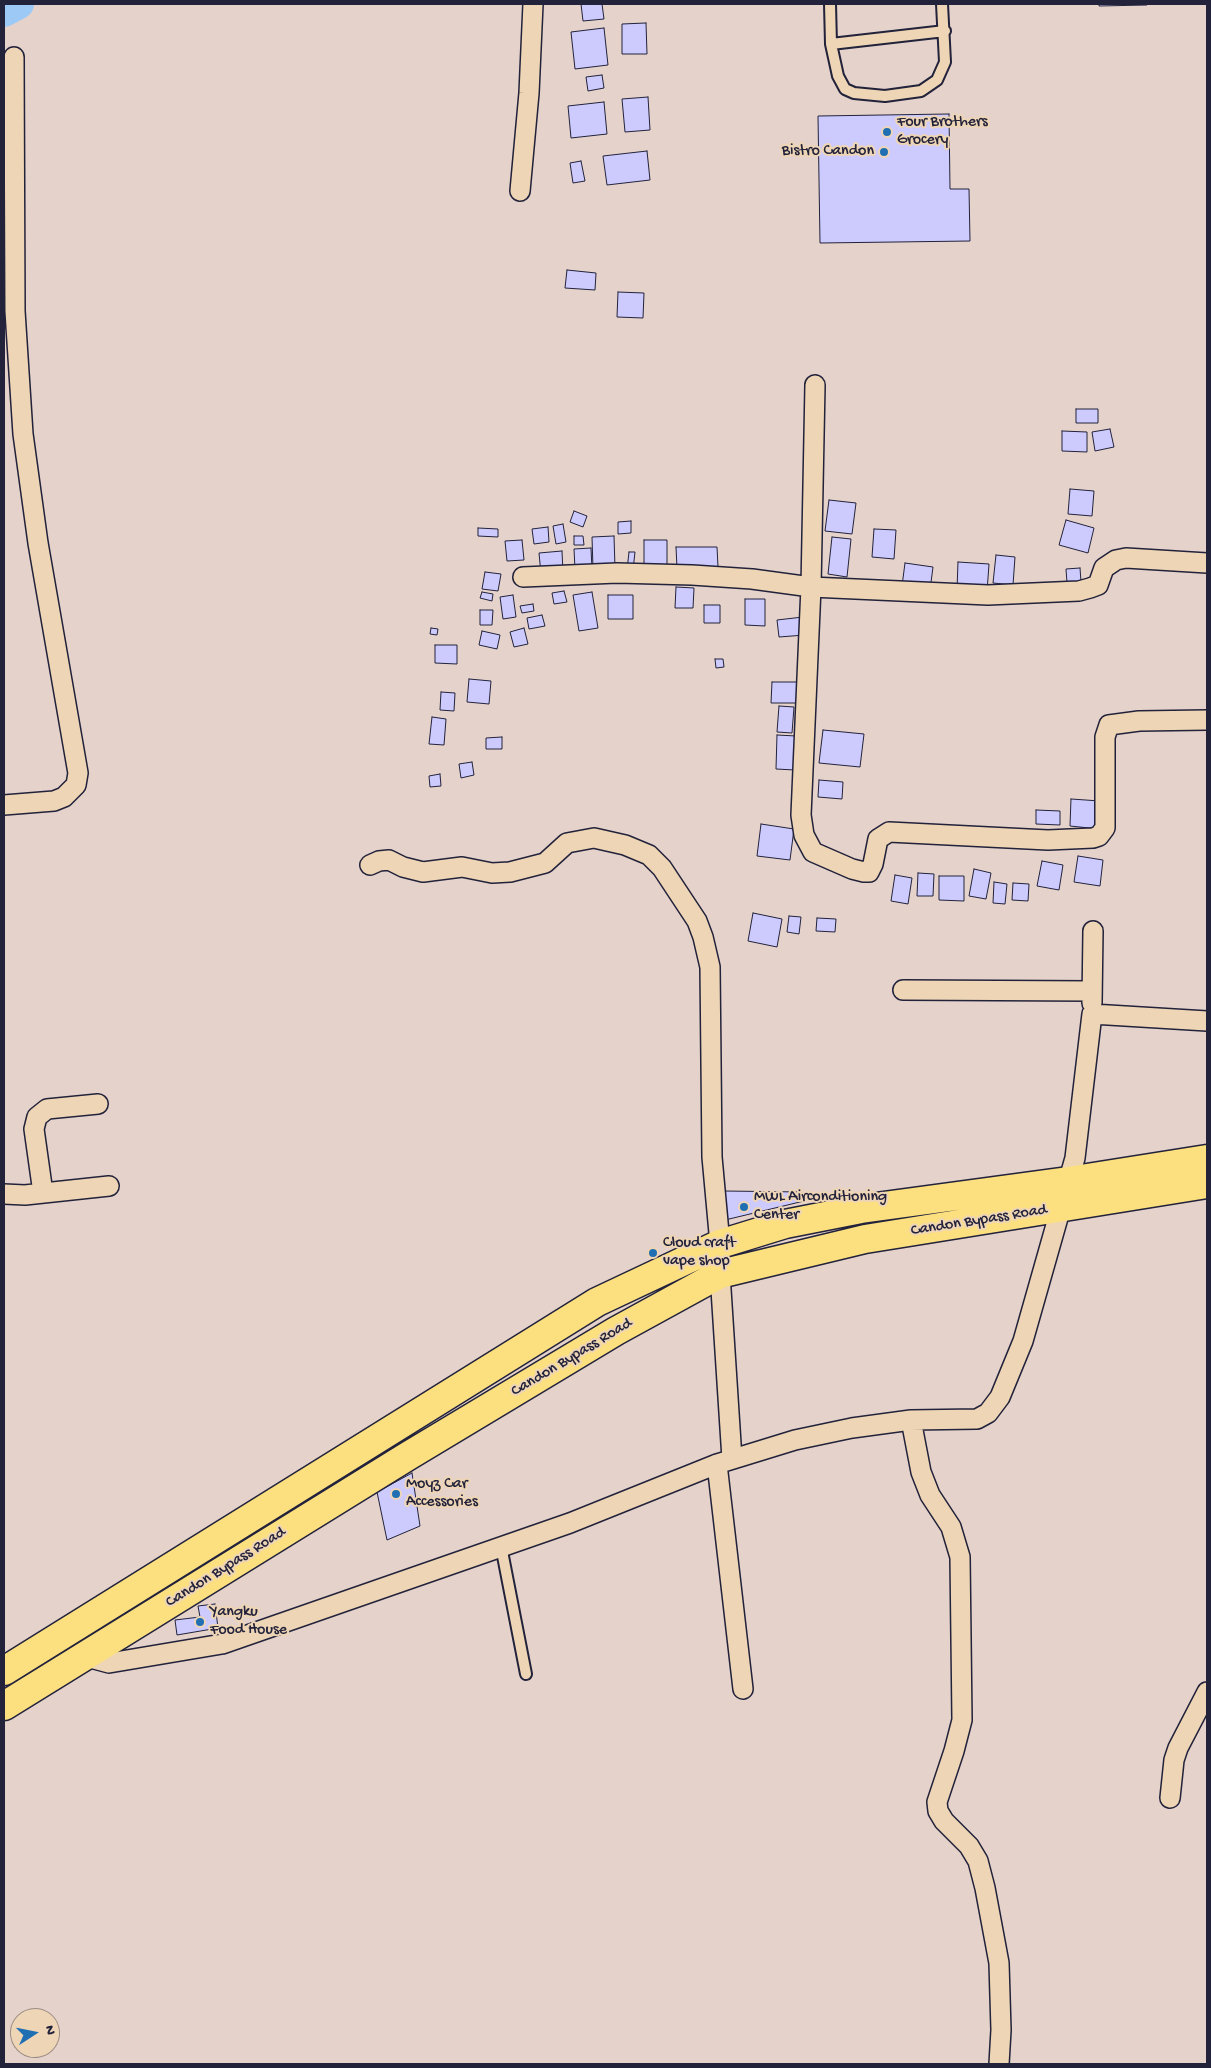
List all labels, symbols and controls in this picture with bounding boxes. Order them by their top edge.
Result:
place label: Four Brothers Grocery [897,113,988,151]
marker: Four Brothers Grocery [881,126,893,138]
place label: Bistro Candon [782,142,874,162]
marker: Bistro Candon [878,146,890,158]
place label: MWL Airconditioning Center [754,1188,887,1226]
marker: MWL Airconditioning Center [738,1201,750,1213]
street label: Candon Bypass Road [910,1201,1048,1241]
place label: Cloud craft vape shop [663,1234,736,1272]
marker: Cloud craft vape shop [647,1247,659,1259]
street label: Candon Bypass Road [508,1314,636,1402]
place label: Moyz Car Accessories [406,1475,478,1513]
marker: Moyz Car Accessories [390,1488,402,1500]
street label: Candon Bypass Road [163,1523,289,1613]
place label: Yangku Food House [210,1603,287,1641]
marker: Yangku Food House [194,1616,206,1628]
north arrow [10,2008,60,2058]
text: N [40,2024,58,2036]

